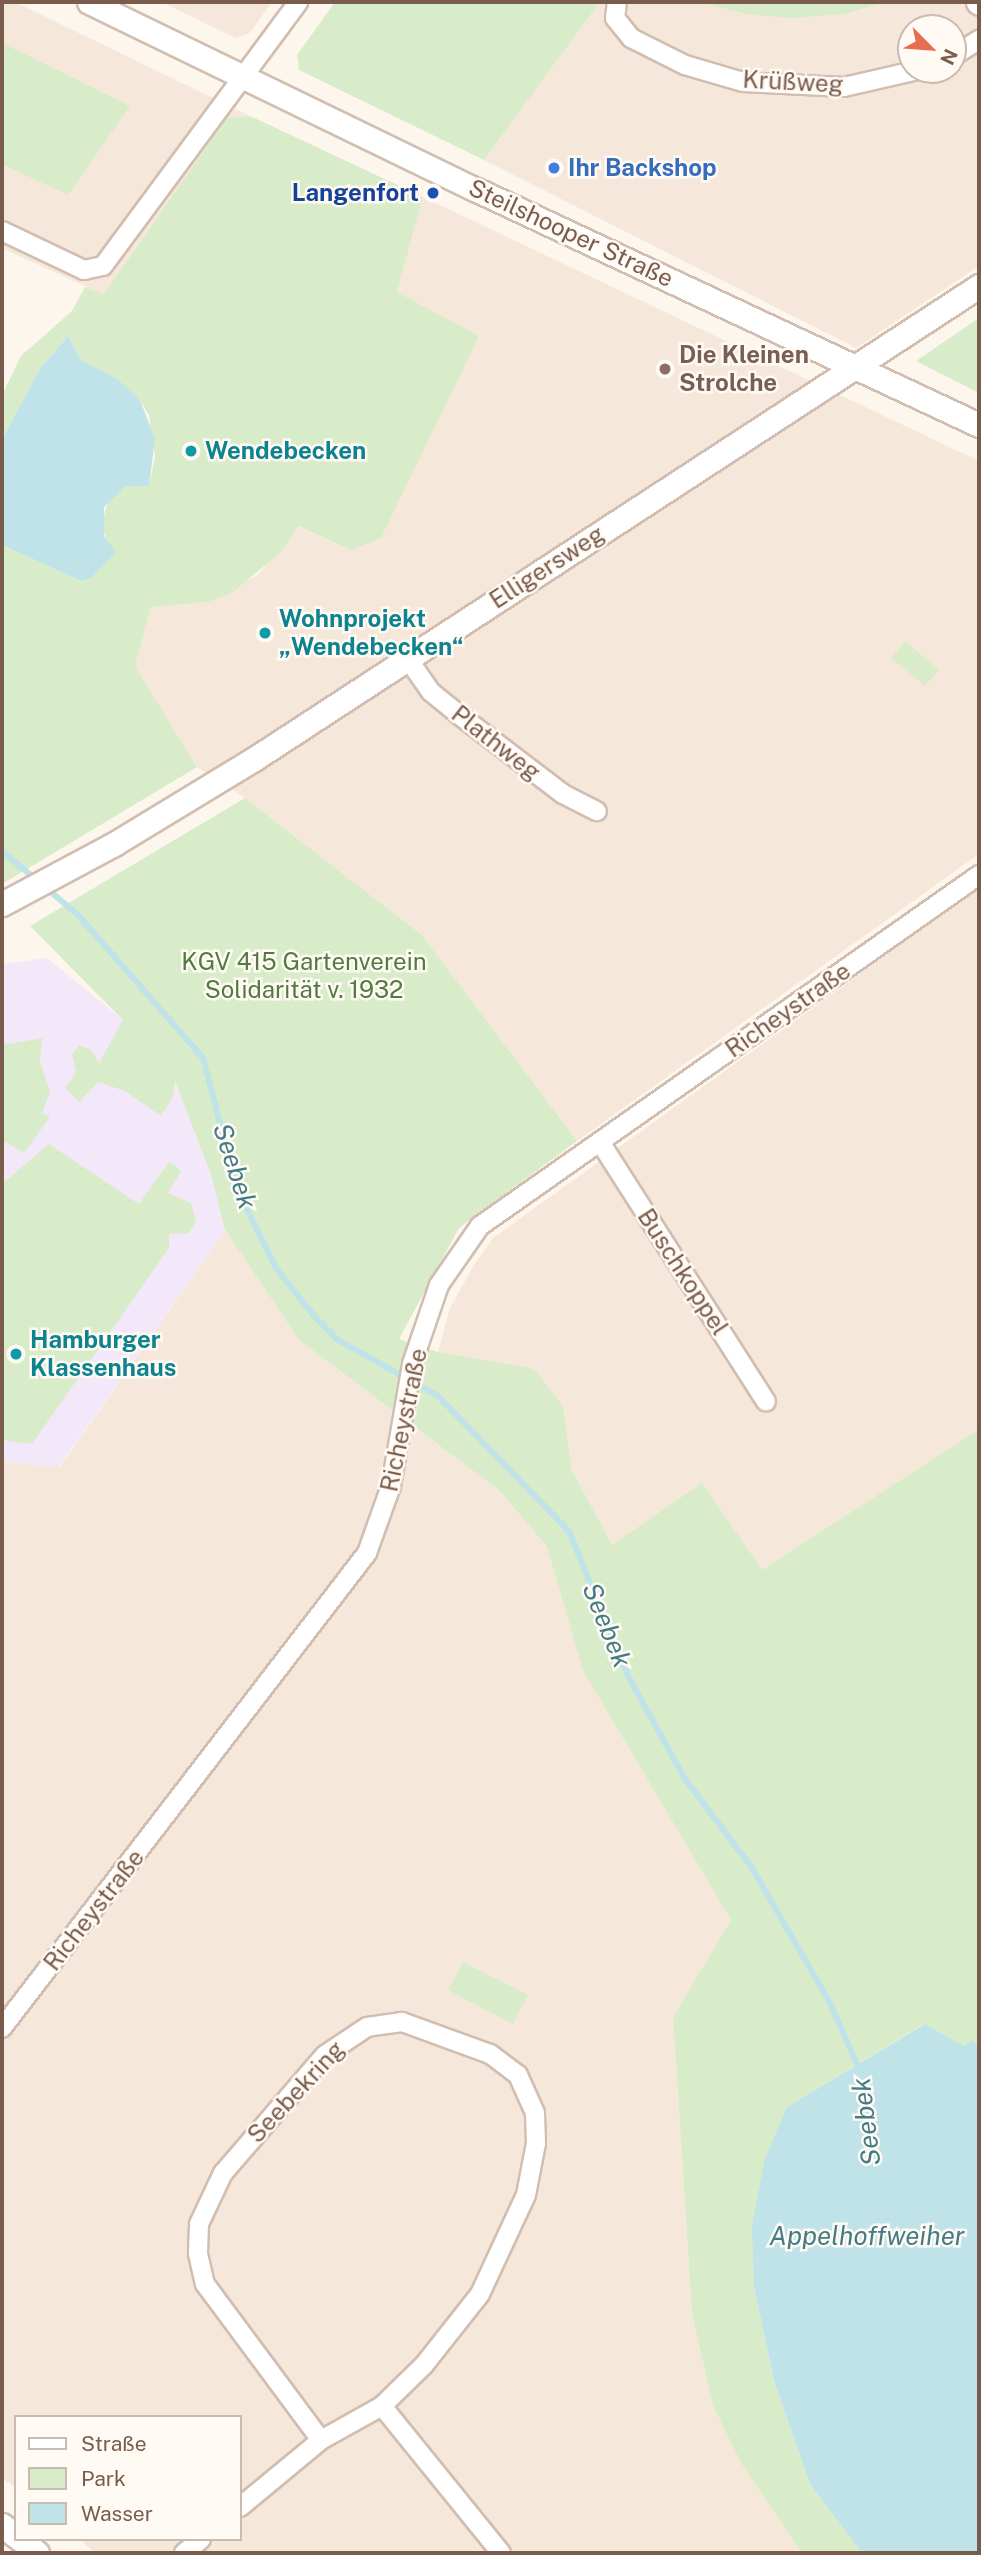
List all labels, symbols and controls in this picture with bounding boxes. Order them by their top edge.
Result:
north arrow [897,14,967,84]
text: N [936,46,962,68]
street label: Krüßweg [742,65,844,99]
place label: Ihr Backshop [568,154,717,182]
marker: Ihr Backshop [546,160,562,176]
street label: Steilshooper Straße [464,173,678,293]
place label: Langenfort [292,179,419,207]
marker: Langenfort [425,185,441,201]
place label: Die Kleinen Strolche [679,341,809,397]
marker: Die Kleinen Strolche [657,361,673,377]
place label: Wendebecken [205,437,366,465]
marker: Wendebecken [183,443,199,459]
street label: Elligersweg [484,519,610,615]
place label: Wohnprojekt „Wendebecken“ [279,605,464,661]
marker: Wohnprojekt „Wendebecken“ [257,625,273,641]
street label: Plathweg [446,699,546,787]
park label: KGV 415 Gartenverein Solidarität v. 1932 [181,948,427,1004]
street label: Richeystraße [720,956,856,1064]
water label: Seebek [206,1119,264,1213]
street label: Buschkoppel [631,1203,735,1341]
place label: Hamburger Klassenhaus [30,1326,176,1382]
marker: Hamburger Klassenhaus [8,1346,24,1362]
street label: Richeystraße [375,1346,433,1494]
water label: Seebek [576,1578,638,1672]
street label: Richeystraße [38,1844,150,1976]
street label: Seebekring [242,2035,350,2149]
water label: Seebek [845,2076,887,2168]
water label: Appelhoffweiher [769,2220,965,2252]
legend [14,2415,242,2541]
text: Straße [81,2431,147,2456]
text: Park [81,2466,126,2491]
text: Wasser [81,2501,153,2526]

